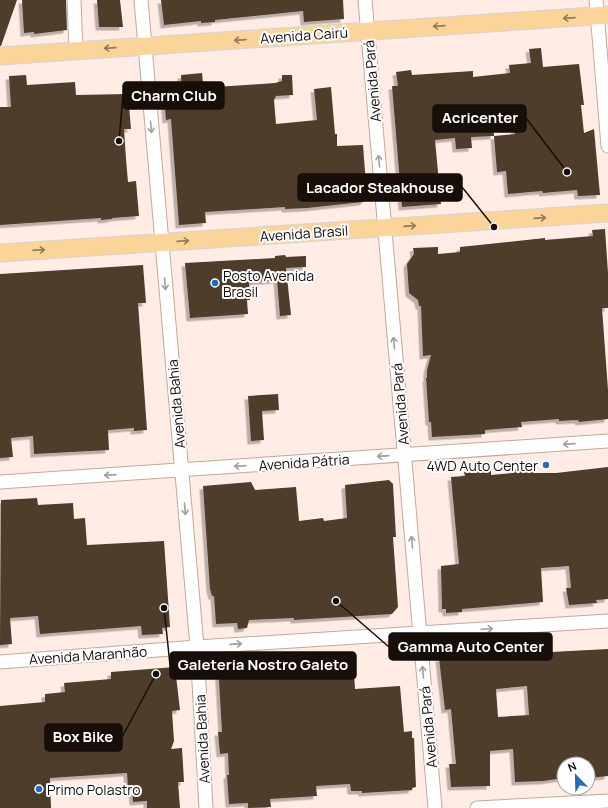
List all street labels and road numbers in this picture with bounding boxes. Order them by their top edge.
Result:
street label: Avenida Cairú [259,22,349,48]
street label: Avenida Pará [359,39,385,123]
street label: Avenida Brasil [259,220,349,246]
street label: Avenida Bahia [163,359,189,449]
street label: Avenida Pará [387,362,413,446]
street label: Avenida Pátria [258,449,350,475]
street label: Avenida Maranhão [28,641,148,669]
street label: Avenida Pará [415,685,441,769]
street label: Avenida Bahia [190,694,214,784]

